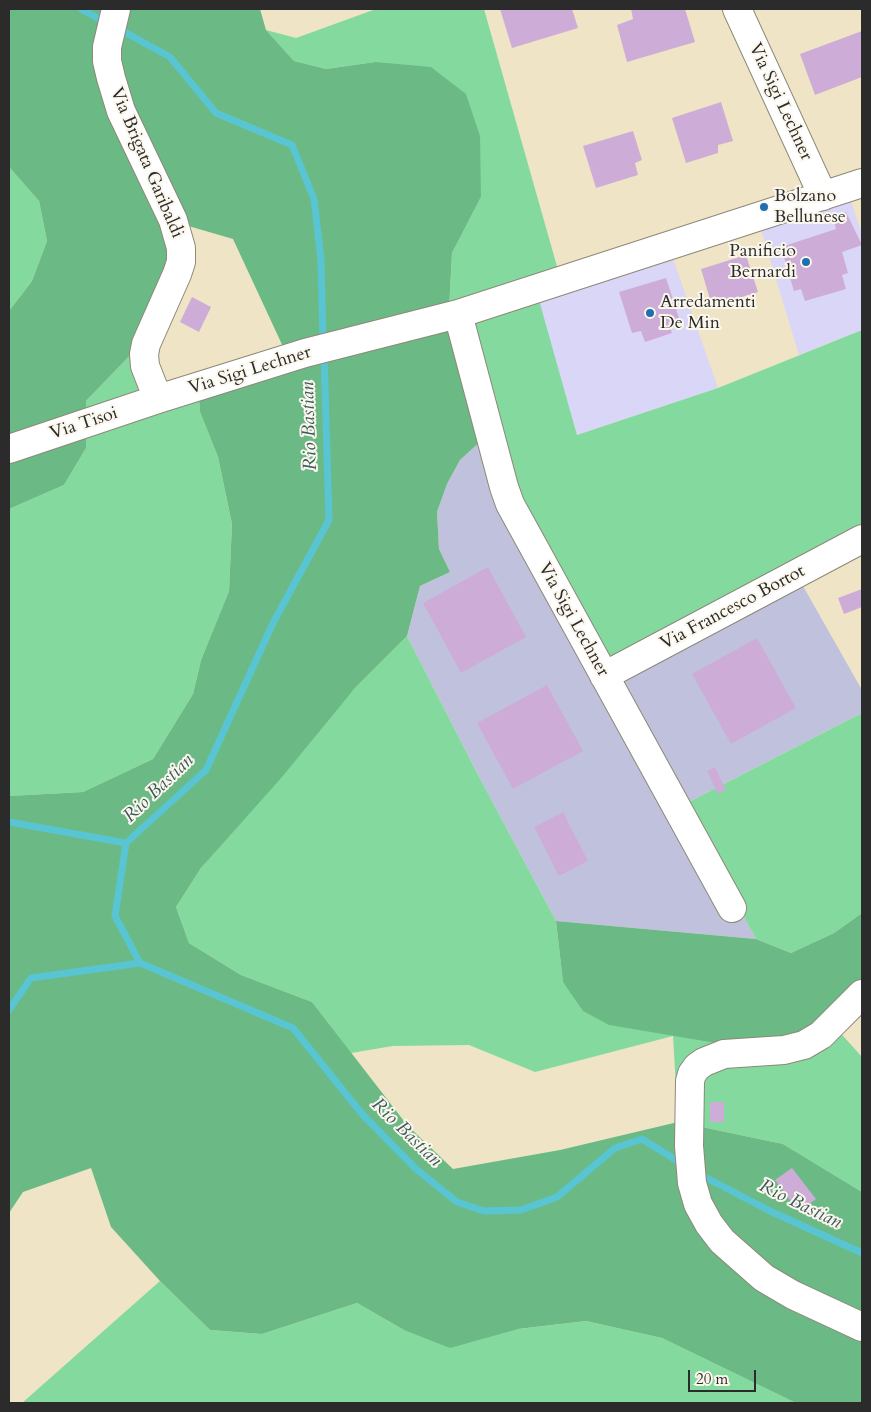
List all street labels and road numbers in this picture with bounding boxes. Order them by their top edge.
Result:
street label: Via Sigi Lechner [743,40,817,164]
street label: Via Brigata Garibaldi [105,85,187,241]
street label: Via Sigi Lechner [186,342,314,400]
street label: Via Tisoi [47,403,121,445]
street label: Via Sigi Lechner [533,559,613,681]
street label: Via Francesco Bortot [657,561,809,655]

